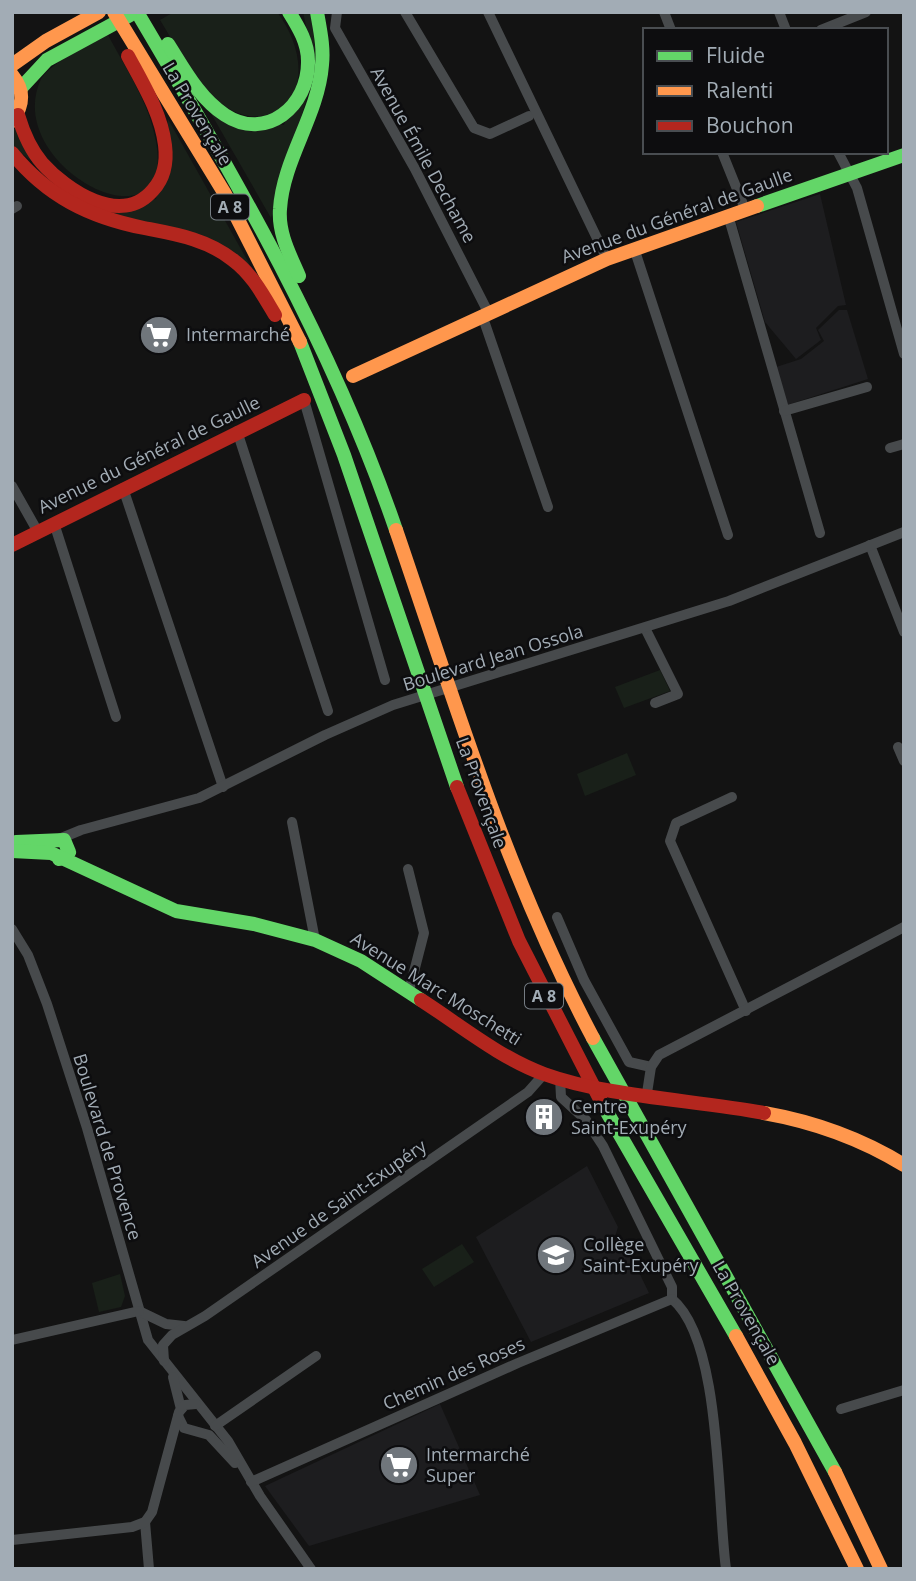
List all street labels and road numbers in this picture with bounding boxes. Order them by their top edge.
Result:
street label: La Provençale [158,57,238,170]
street label: Avenue Émile Dechame [366,62,482,247]
street label: Avenue du Général de Gaulle [558,162,795,268]
road number: A 8 [211,195,249,220]
street label: Avenue du Général de Gaulle [34,390,264,518]
street label: Boulevard Jean Ossola [400,618,586,696]
street label: La Provençale [451,734,513,851]
street label: Avenue Marc Moschetti [347,926,526,1051]
road number: A 8 [525,984,563,1008]
street label: Boulevard de Provence [68,1050,148,1243]
street label: Avenue de Saint-Exupéry [246,1133,432,1273]
street label: La Provençale [707,1256,786,1369]
street label: Chemin des Roses [379,1331,528,1415]

